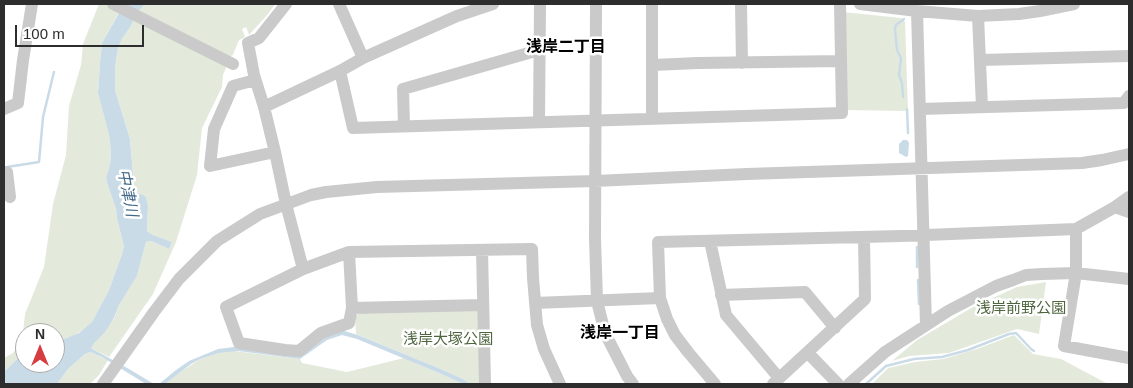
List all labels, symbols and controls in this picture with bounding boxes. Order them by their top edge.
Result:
scale bar [18,15,146,47]
text: 100 m [23,25,65,42]
district label: 浅岸二丁目 [526,38,606,58]
water label: 中津川 [113,168,141,218]
park label: 浅岸前野公園 [976,300,1066,318]
north arrow [15,323,65,373]
district label: 浅岸一丁目 [580,324,660,344]
text: N [35,326,45,342]
park label: 浅岸大塚公園 [403,331,493,349]

